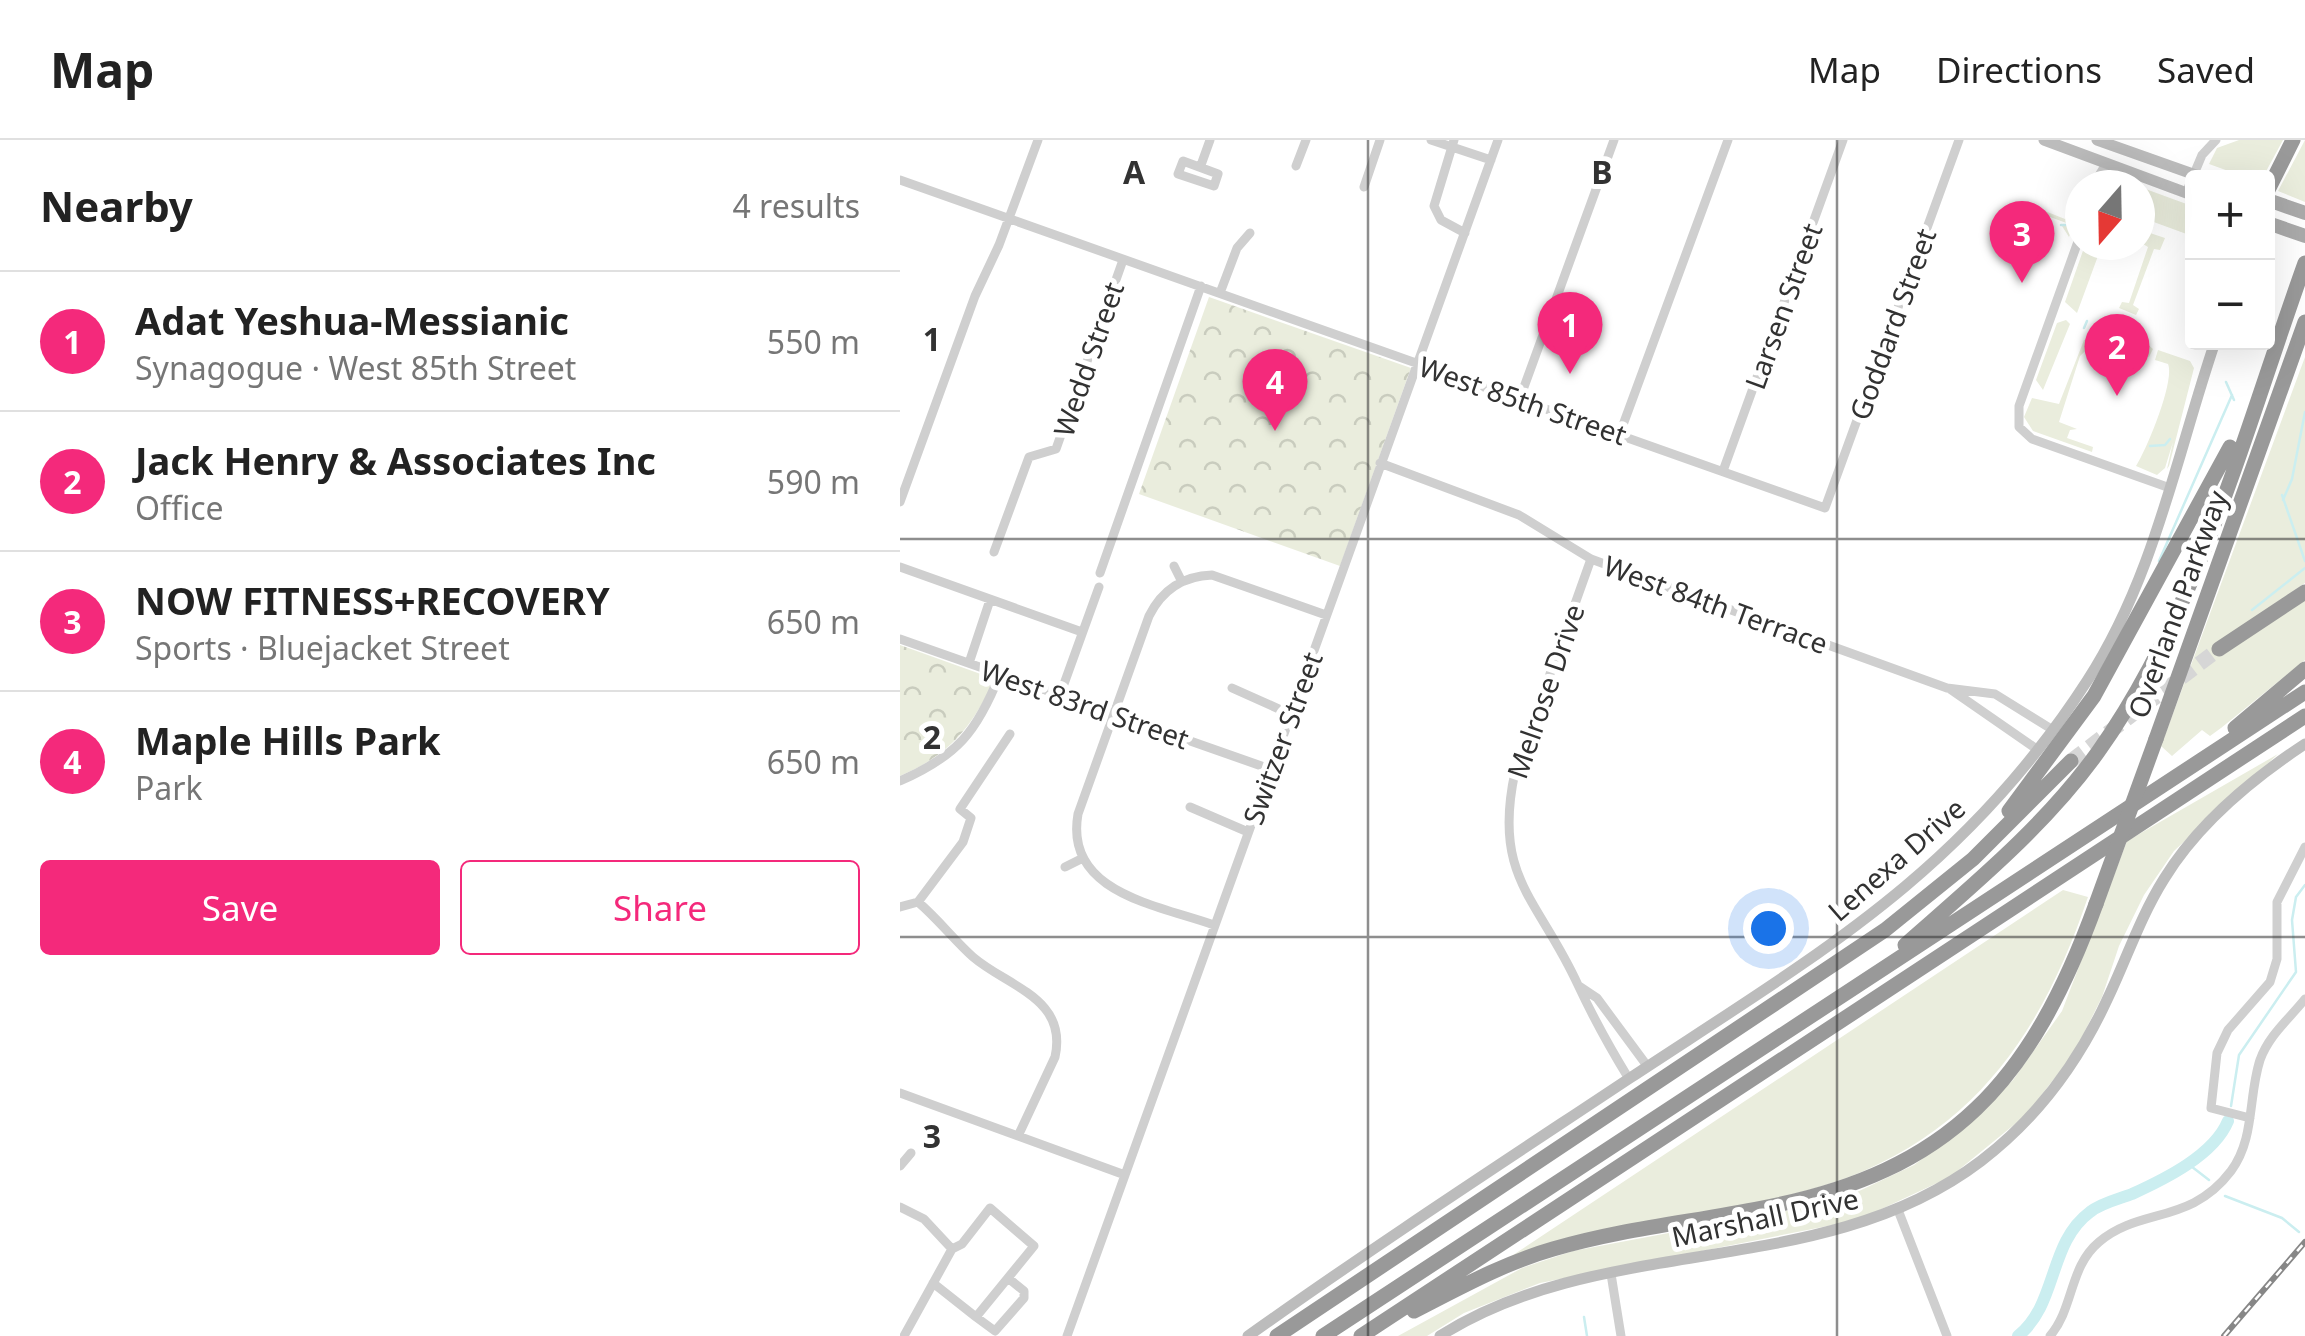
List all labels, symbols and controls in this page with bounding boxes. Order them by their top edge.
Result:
text: Map [50,37,154,102]
text: Map [1808,46,1881,93]
text: Directions [1936,46,2102,93]
text: Saved [2157,46,2255,93]
text: A [1123,150,1146,193]
text: B [1591,150,1613,193]
north arrow [2065,170,2155,260]
map controls [2185,170,2275,350]
button: + [2185,170,2275,260]
text: Nearby [40,177,193,234]
text: 4 results [733,184,860,227]
pin: 3 [1990,201,2054,283]
street label: Larsen Street [1735,218,1831,394]
street label: Goddard Street [1840,223,1944,425]
button: − [2185,260,2275,350]
street label: Wedd Street [1044,277,1132,441]
pin: 1 [1538,292,1602,374]
text: Adat Yeshua-Messianic [135,294,569,346]
pin: 2 [2084,314,2150,396]
text: 1 [923,317,941,360]
text: 1 [63,320,82,363]
text: 550 m [767,320,860,363]
text: Synagogue · West 85th Street [135,346,576,389]
street label: West 85th Street [1414,347,1632,453]
pin: 4 [1242,348,1308,431]
text: Jack Henry & Associates Inc [135,434,656,486]
text: 2 [63,460,82,503]
text: 590 m [767,460,860,503]
street label: Overland Parkway [2118,484,2236,723]
text: Office [135,486,224,529]
street label: West 84th Terrace [1599,546,1833,662]
text: NOW FITNESS+RECOVERY [135,574,610,626]
street label: Melrose Drive [1497,599,1593,783]
text: 3 [63,600,82,643]
text: 650 m [767,600,860,643]
text: Sports · Bluejacket Street [135,626,510,669]
street label: Switzer Street [1233,647,1331,829]
street label: West 83rd Street [976,651,1194,757]
text: Maple Hills Park [135,714,440,766]
text: 2 [923,715,941,758]
text: 4 [63,740,82,783]
text: 650 m [767,740,860,783]
text: Park [135,766,203,809]
street label: Lenexa Drive [1819,789,1973,929]
button: Save [40,860,440,955]
button: Share [460,860,860,955]
your location [1743,903,1794,954]
text: 3 [923,1114,941,1157]
street label: Marshall Drive [1668,1179,1862,1255]

